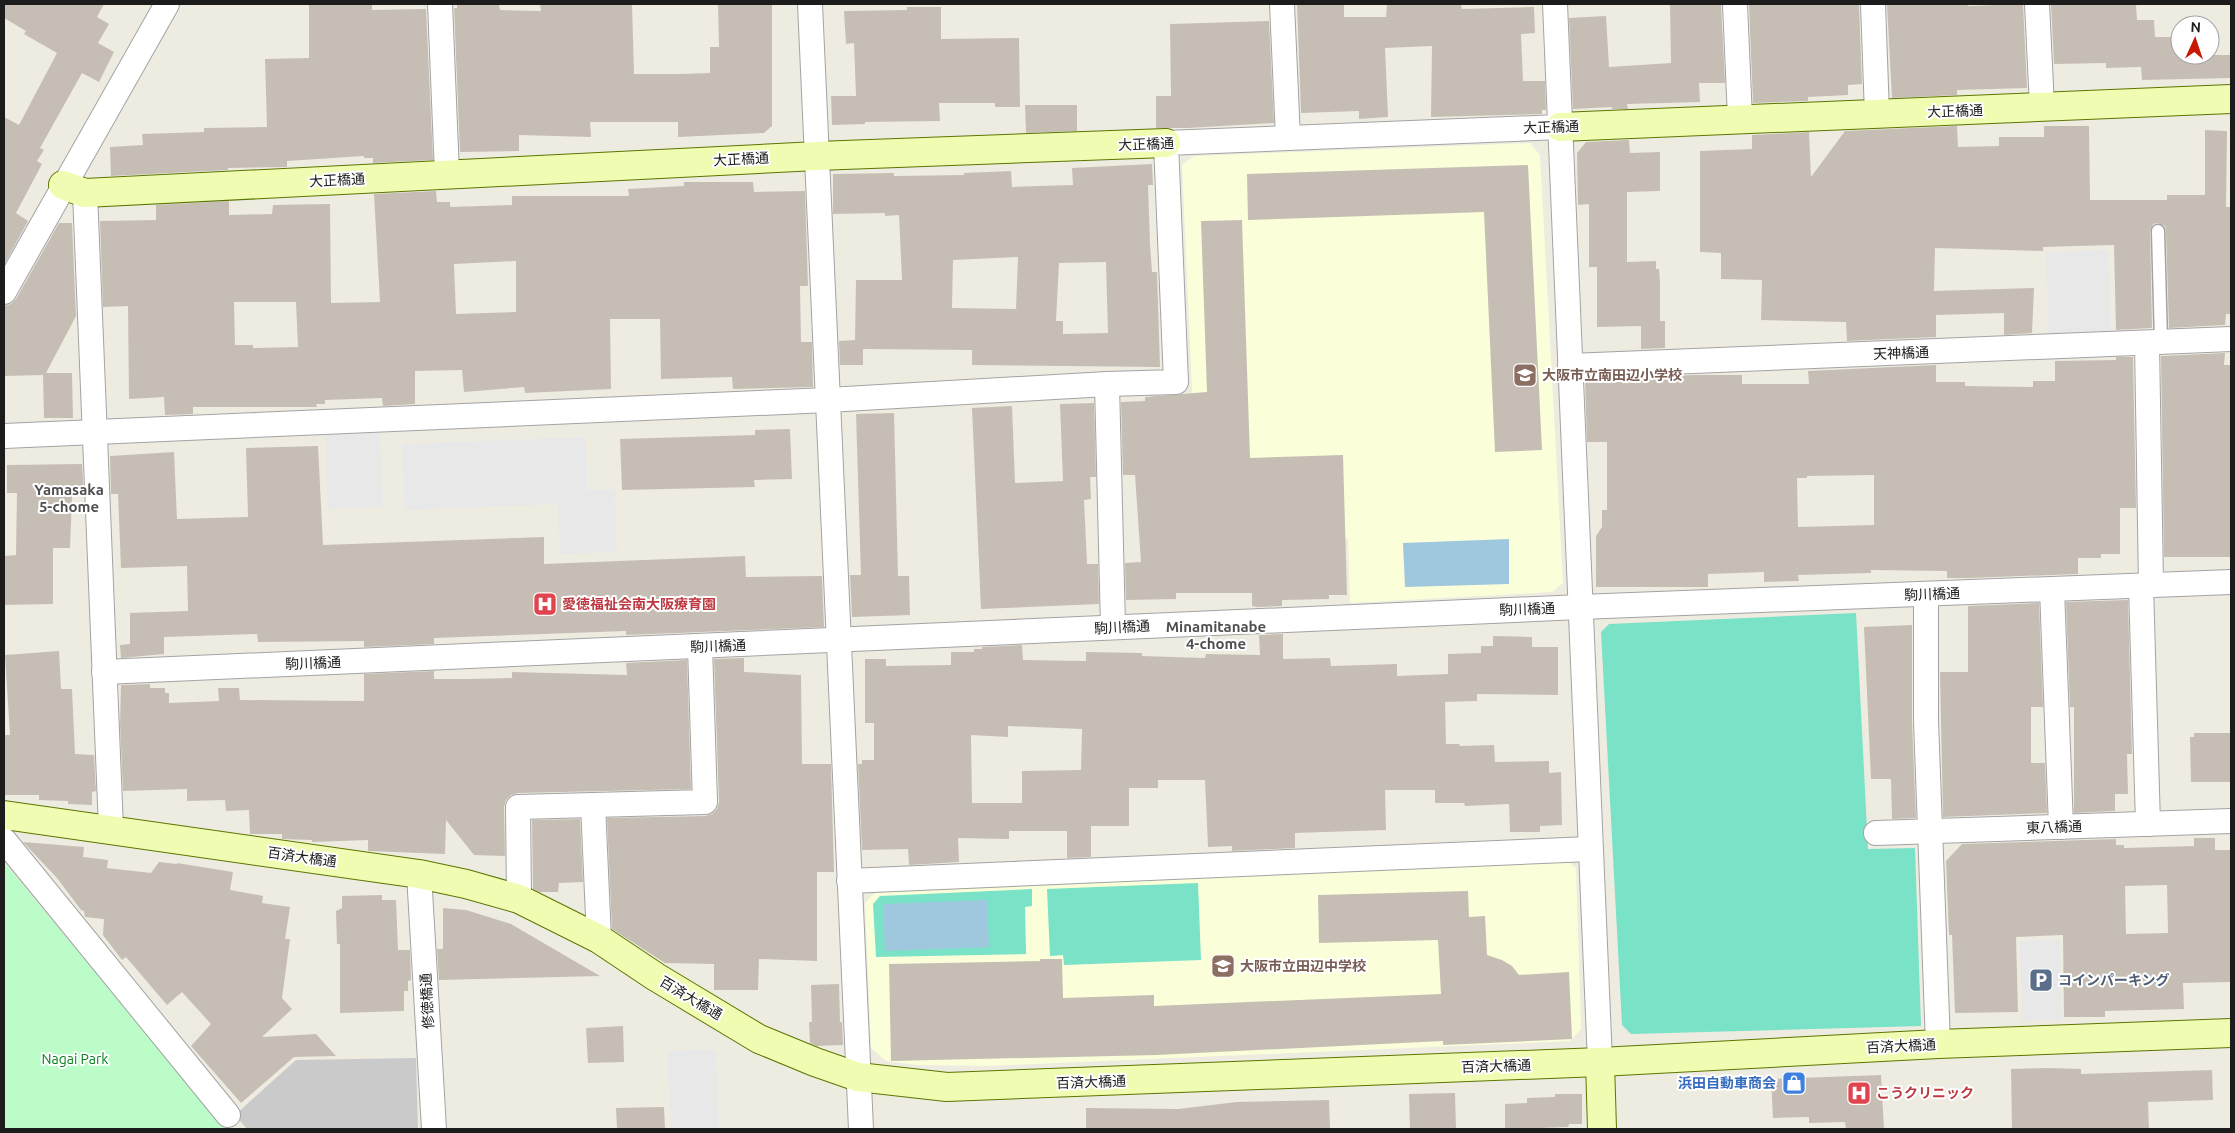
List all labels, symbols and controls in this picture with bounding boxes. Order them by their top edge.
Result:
north arrow [2170,15,2220,65]
text: N [2190,19,2201,35]
street label: 大正橋通 [1927,102,1983,120]
street label: 大正橋通 [1523,118,1579,136]
street label: 大正橋通 [1118,135,1174,153]
street label: 大正橋通 [713,150,769,168]
street label: 大正橋通 [309,171,365,189]
street label: 天神橋通 [1873,344,1929,362]
school or university icon: 大阪市立南田辺小学校 [1512,362,1538,388]
place label: 大阪市立南田辺小学校 [1542,367,1682,383]
district label: Yamasaka 5-chome [34,481,104,515]
street label: 駒川橋通 [1904,585,1960,603]
hospital icon: 愛徳福祉会南大阪療育園 [532,591,558,617]
place label: 愛徳福祉会南大阪療育園 [562,596,716,612]
street label: 駒川橋通 [1499,600,1555,618]
street label: 駒川橋通 [1094,618,1150,636]
district label: Minamitanabe 4-chome [1166,618,1266,652]
street label: 駒川橋通 [690,637,746,655]
street label: 駒川橋通 [285,654,341,672]
street label: 東八橋通 [2026,818,2082,836]
street label: 百済大橋通 [266,844,338,870]
school or university icon: 大阪市立田辺中学校 [1210,953,1236,979]
place label: 大阪市立田辺中学校 [1240,958,1366,974]
parking icon: コインパーキング [2028,967,2054,993]
place label: コインパーキング [2058,972,2170,988]
street label: 修徳橋通 [418,973,436,1029]
street label: 百済大橋通 [657,973,725,1023]
street label: 百済大橋通 [1866,1036,1936,1056]
park label: Nagai Park [42,1051,108,1067]
street label: 百済大橋通 [1461,1057,1531,1075]
shop icon: 浜田自動車商会 [1781,1070,1807,1096]
street label: 百済大橋通 [1056,1073,1126,1091]
place label: 浜田自動車商会 [1678,1075,1776,1091]
hospital icon: こうクリニック [1846,1080,1872,1106]
place label: こうクリニック [1876,1085,1974,1101]

